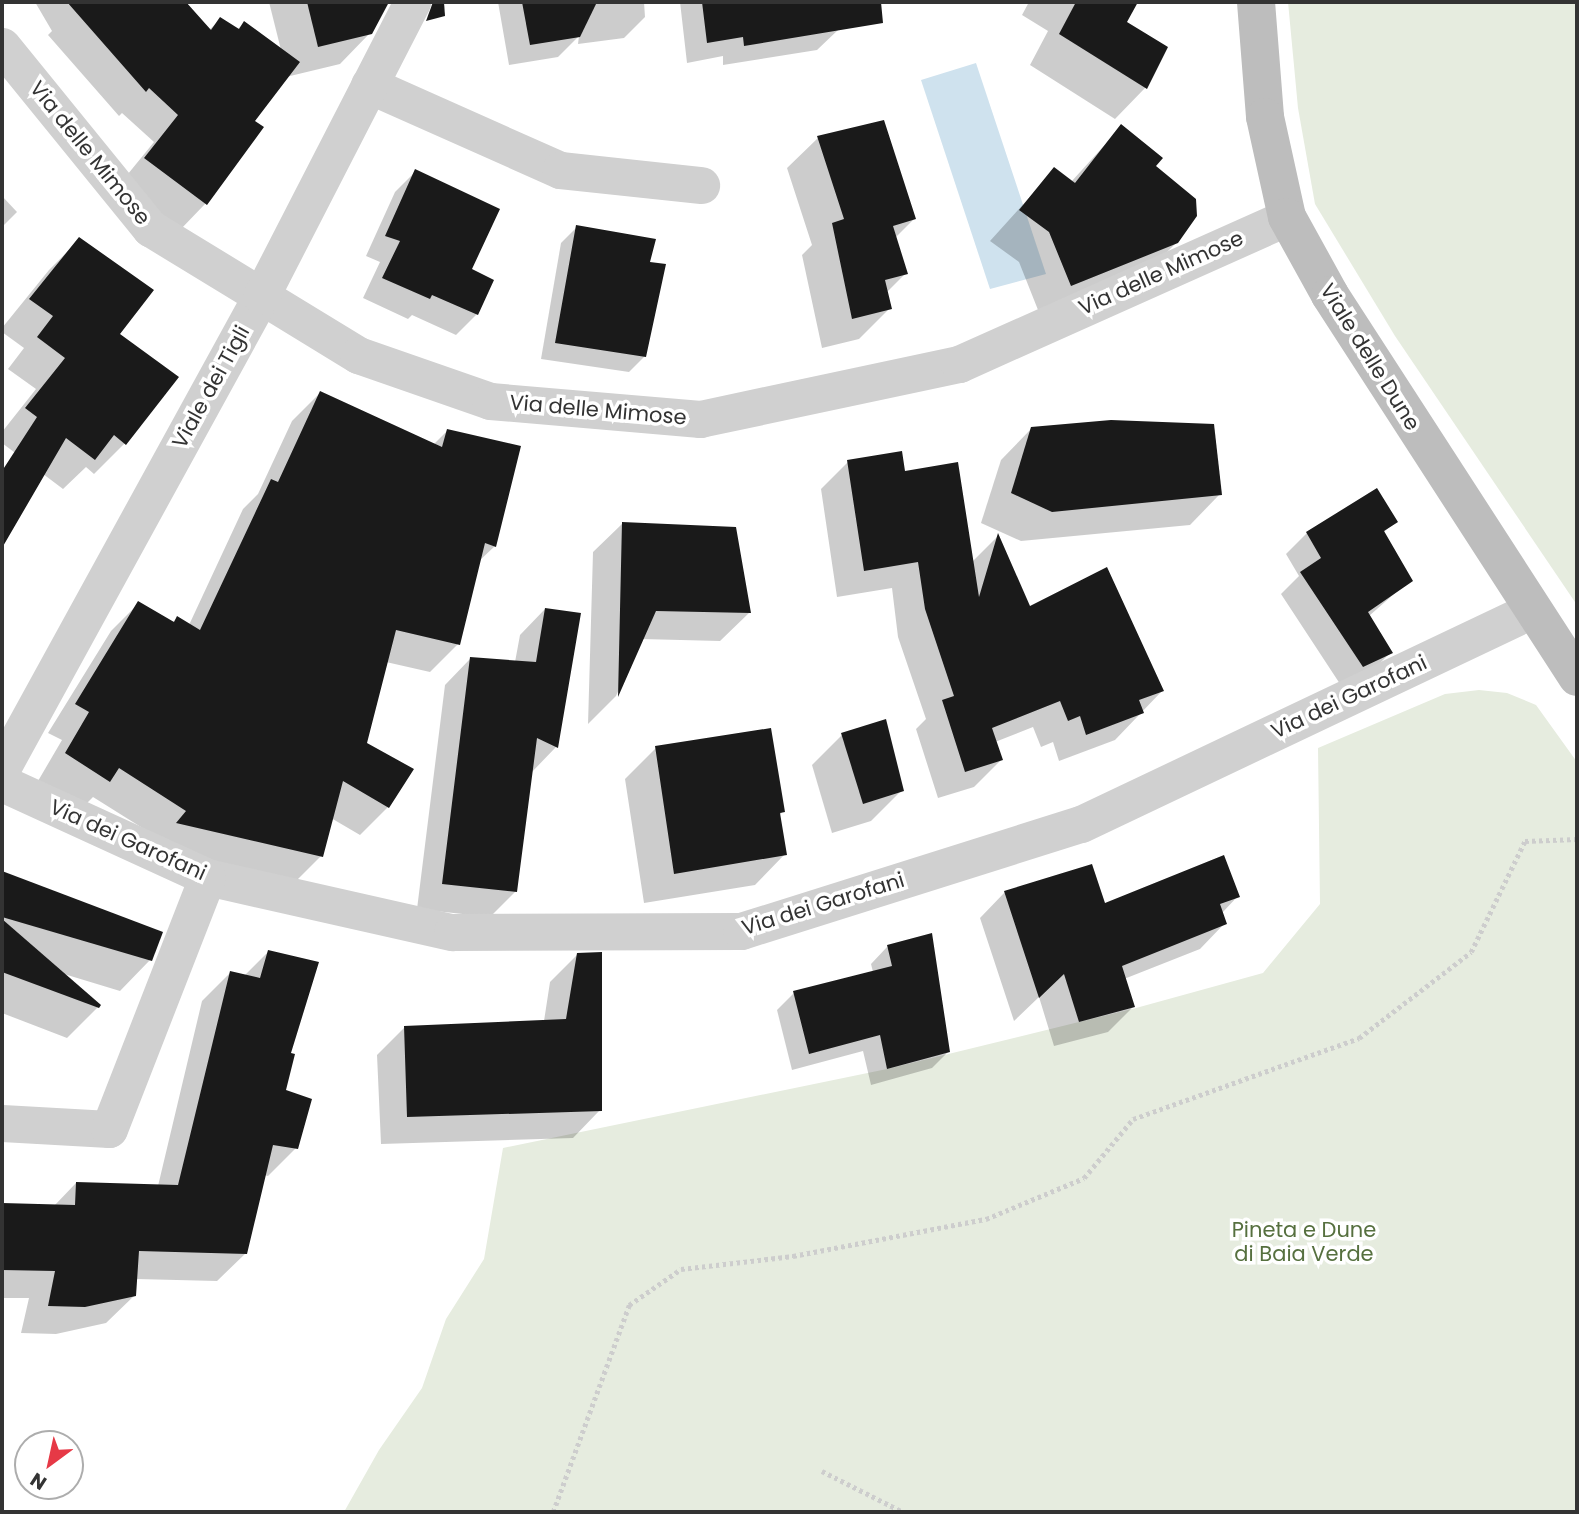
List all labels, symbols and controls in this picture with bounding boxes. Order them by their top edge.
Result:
street label: Via delle Mimose [24,76,156,230]
street label: Via delle Mimose [1075,225,1247,321]
street label: Viale delle Dune [1315,279,1425,435]
street label: Viale dei Tigli [167,321,255,453]
street label: Via delle Mimose [508,390,688,430]
street label: Via dei Garofani [1267,650,1431,744]
street label: Via dei Garofani [46,794,210,886]
street label: Via dei Garofani [739,867,907,941]
park label: Pineta e Dune di Baia Verde [1232,1217,1376,1267]
north arrow [14,1430,84,1500]
text: N [25,1466,52,1497]

